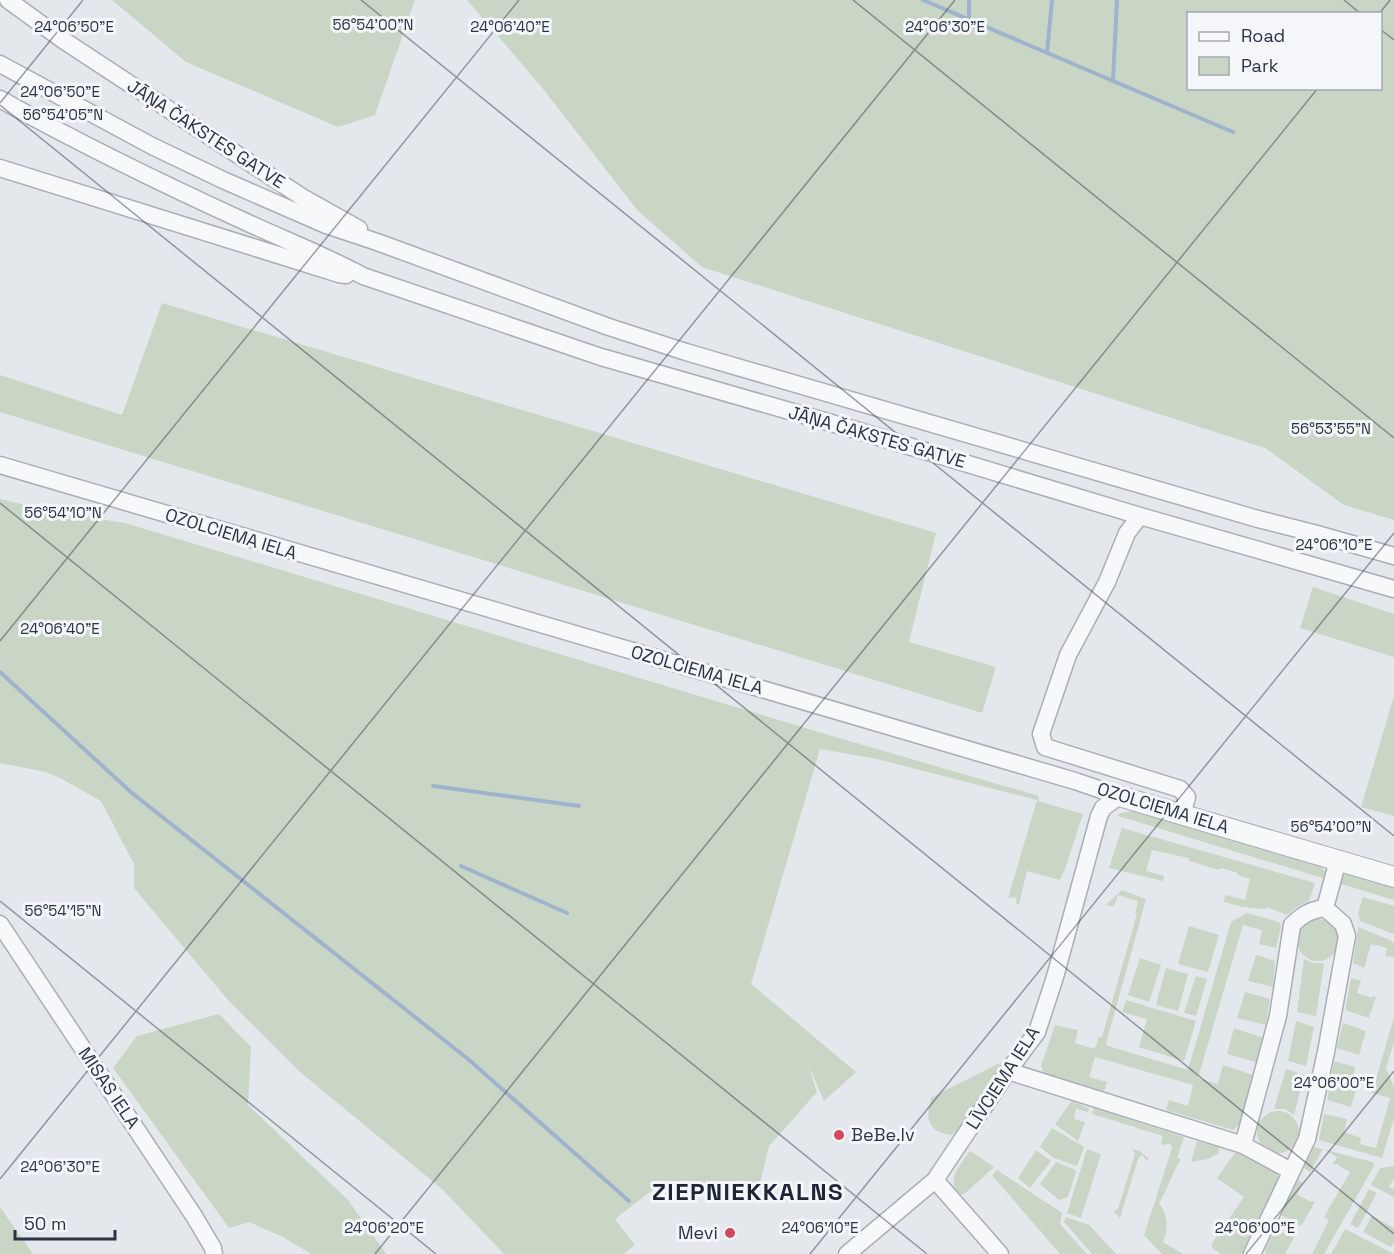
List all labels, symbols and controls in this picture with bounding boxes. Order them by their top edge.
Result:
legend [1187,12,1382,90]
text: 56°54'00"N [332,15,414,34]
text: 24°06'50"E [34,17,114,36]
text: 24°06'40"E [470,17,550,36]
text: 24°06'30"E [905,17,985,36]
text: Road [1241,24,1285,47]
text: Park [1241,54,1279,77]
street label: JĀŅA ČAKSTES GATVE [123,74,289,193]
text: 24°06'50"E [20,82,100,101]
text: 56°54'05"N [23,105,103,124]
street label: JĀŅA ČAKSTES GATVE [786,400,968,473]
text: 56°53'55"N [1291,419,1371,438]
text: 56°54'10"N [24,503,102,522]
street label: OZOLCIEMA IELA [163,503,300,564]
text: 24°06'10"E [1296,535,1372,554]
text: 24°06'40"E [20,619,100,638]
street label: OZOLCIEMA IELA [628,640,766,699]
street label: OZOLCIEMA IELA [1095,777,1232,838]
text: 56°54'00"N [1290,817,1372,836]
text: 56°54'15"N [24,901,102,920]
street label: LĪVCIEMA IELA [961,1022,1044,1134]
street label: MISAS IELA [74,1042,145,1133]
text: 24°06'00"E [1294,1073,1374,1092]
place label: BeBe.lv [851,1123,915,1146]
marker: BeBe.lv [832,1128,846,1142]
text: 24°06'30"E [20,1157,100,1176]
district label: ZIEPNIEKKALNS [652,1176,844,1207]
scale bar [15,1203,116,1241]
text: 50 m [24,1212,66,1235]
text: 24°06'20"E [344,1218,424,1237]
text: 24°06'10"E [782,1218,858,1237]
text: 24°06'00"E [1215,1218,1295,1237]
place label: Mevi [678,1221,718,1244]
marker: Mevi [723,1226,737,1240]

